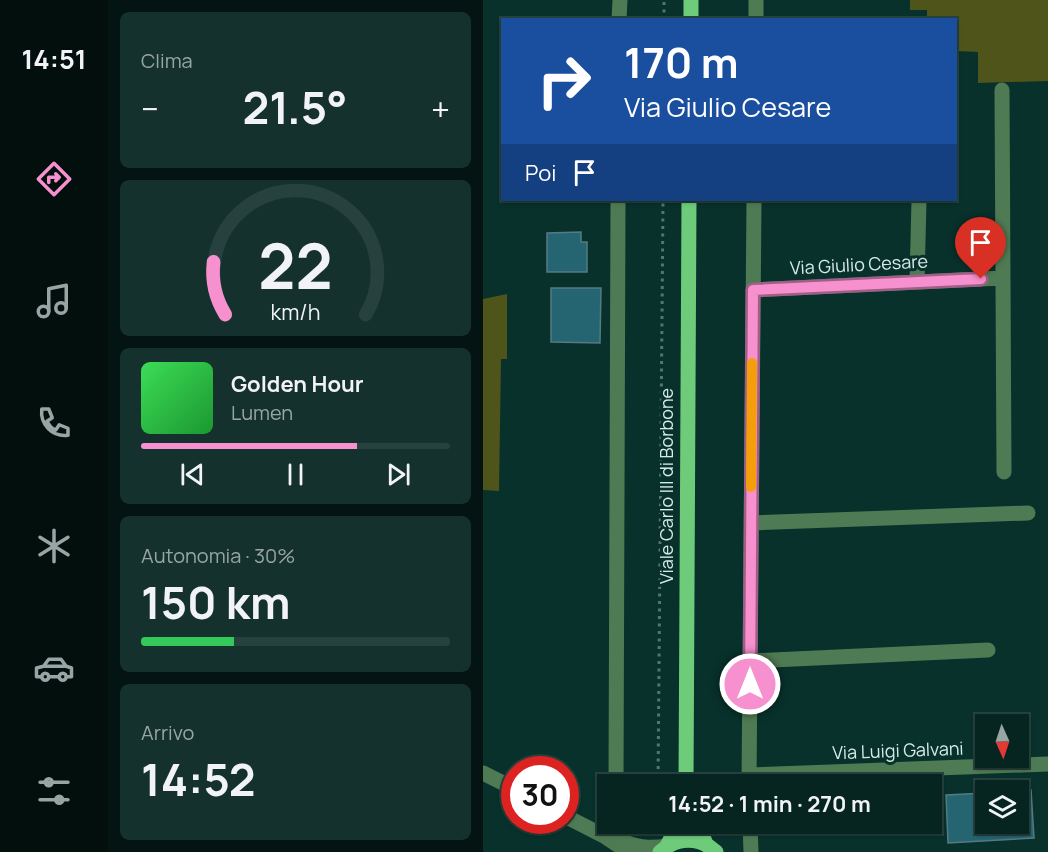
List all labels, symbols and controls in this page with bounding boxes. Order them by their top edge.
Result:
text: 170 m [624,33,739,91]
text: 14:51 [21,40,87,77]
icon: right [525,42,603,120]
text: Clima [141,47,193,74]
text: 21.5° [242,76,347,138]
text: − [141,86,159,131]
text: + [431,86,450,131]
text: Via Giulio Cesare [624,88,831,125]
icon: arrive [568,156,601,189]
icon: directions [33,158,75,200]
text: Poi [525,158,556,188]
pin [955,217,1006,279]
text: 22 [258,222,333,308]
icon: arrive [964,226,997,259]
street label: Via Giulio Cesare [789,248,929,280]
icon: music [33,280,75,322]
text: km/h [271,297,320,326]
text: Golden Hour [231,369,364,399]
street label: Viale Carlo III di Borbone [654,388,678,584]
text: Lumen [231,399,293,426]
icon: phone [33,402,75,444]
icon: previous [176,458,209,491]
icon: pause [279,458,312,491]
icon: next [382,458,415,491]
icon: climate [33,525,75,567]
text: Autonomia · 30% [141,542,295,569]
text: 150 km [141,571,290,633]
icon: car [33,647,75,689]
position arrow [718,652,782,716]
north arrow [975,714,1029,768]
map controls [975,714,1029,834]
text: Arrivo [141,719,194,746]
street label: Via Luigi Galvani [832,736,964,764]
text: 14:52 [141,748,256,810]
speed limit sign: 30 [501,756,579,834]
icon: filters [33,770,75,812]
button: layers [975,780,1029,834]
text: 14:52 · 1 min · 270 m [668,789,871,819]

